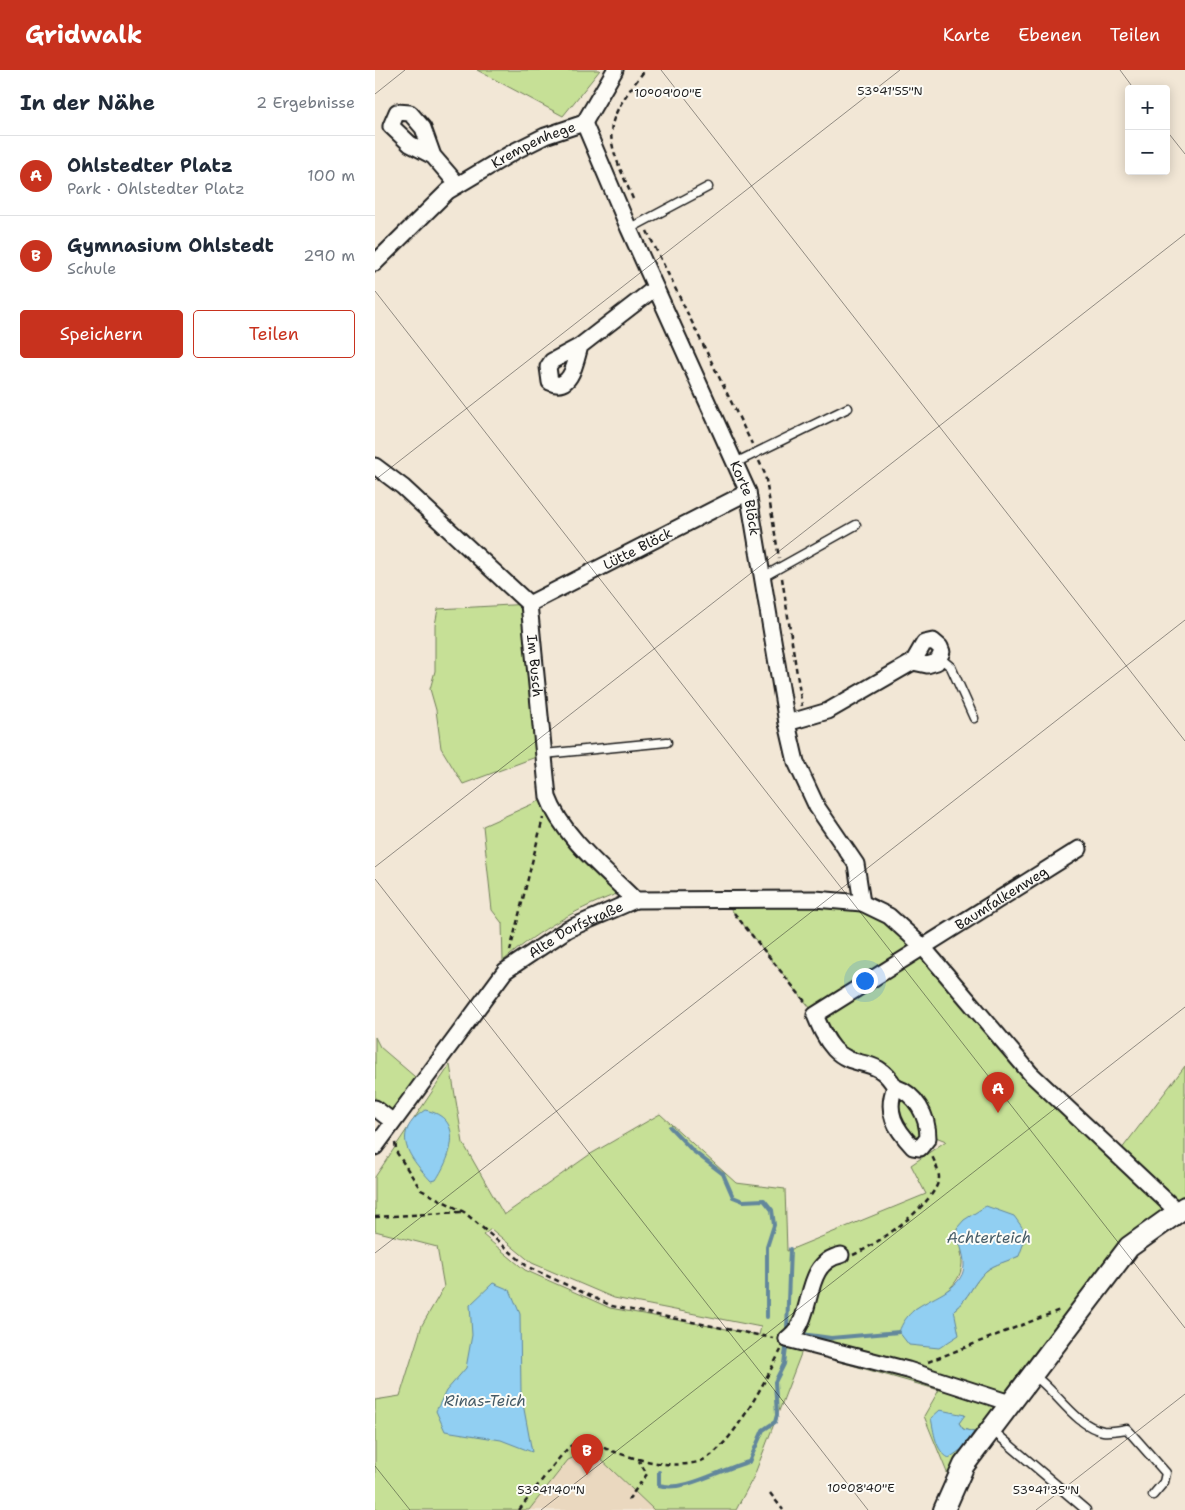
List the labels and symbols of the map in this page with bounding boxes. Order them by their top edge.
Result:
text: 53°41'55"N [857,83,923,99]
text: 10°09'00"E [634,85,702,101]
street label: Krempenhege [488,117,578,172]
street label: Korte Blöck [726,458,764,537]
street label: Lütte Blöck [600,523,675,574]
street label: Im Busch [523,634,547,698]
street label: Baumfalkenweg [951,862,1051,934]
street label: Alte Dorfstraße [525,897,626,962]
your location [852,968,878,994]
pin: A [982,1072,1014,1113]
water label: Achterteich [947,1228,1031,1248]
water label: Rinas-Teich [444,1391,526,1411]
pin: B [571,1434,603,1475]
text: 10°08'40"E [827,1480,895,1496]
text: 53°41'40"N [517,1482,585,1498]
text: 53°41'35"N [1013,1482,1079,1498]

